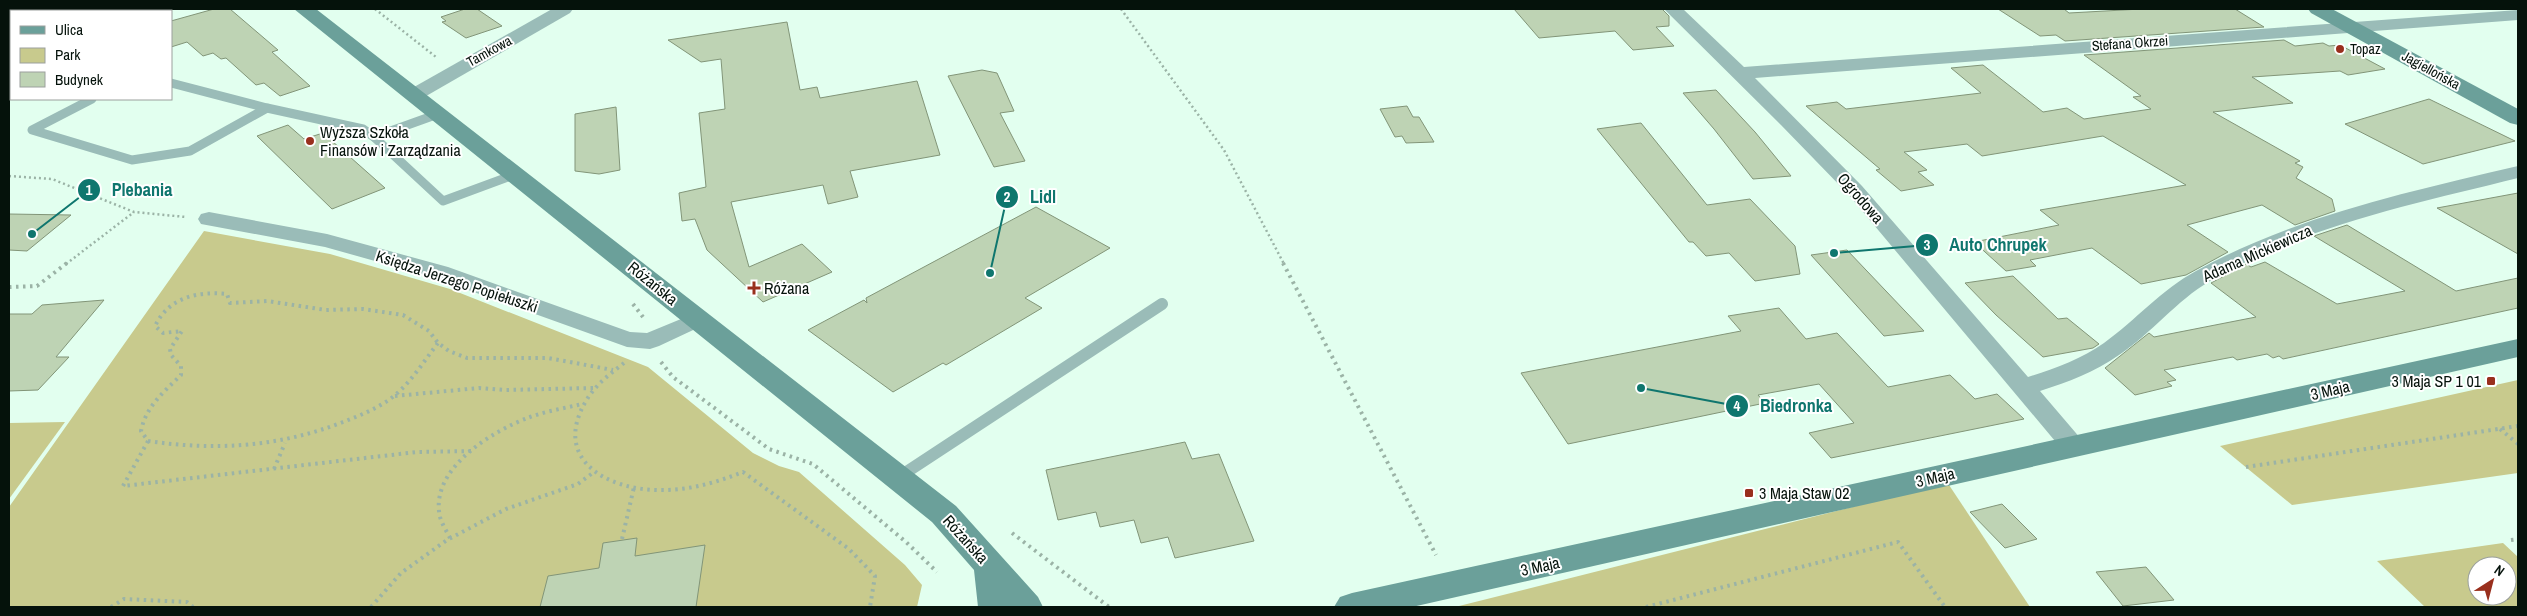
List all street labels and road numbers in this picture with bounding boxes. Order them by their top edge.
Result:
street label: Tamkowa [463,31,515,71]
street label: Stefana Okrzei [2091,31,2169,55]
street label: Jagiellońska [2399,47,2464,94]
street label: Ogrodowa [1833,168,1890,229]
street label: Adama Mickiewicza [2198,219,2316,287]
street label: Księdza Jerzego Popiełuszki [373,244,541,318]
street label: Różańska [623,256,683,310]
street label: 3 Maja [2308,375,2352,405]
street label: 3 Maja [1913,462,1957,492]
street label: Różańska [938,510,994,569]
street label: 3 Maja [1518,551,1562,581]

